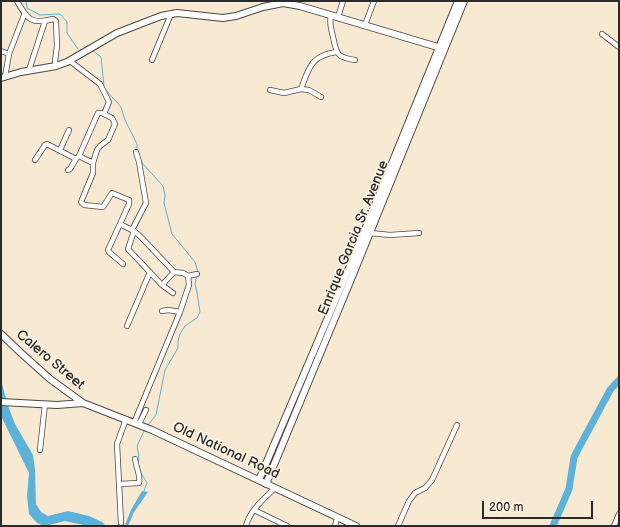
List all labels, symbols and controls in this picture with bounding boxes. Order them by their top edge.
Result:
street label: Enrique Garcia Sr. Avenue [315,158,393,318]
street label: Calero Street [12,327,88,393]
street label: Old National Road [170,419,282,483]
scale bar [484,493,595,519]
text: 200 m [489,500,523,515]

